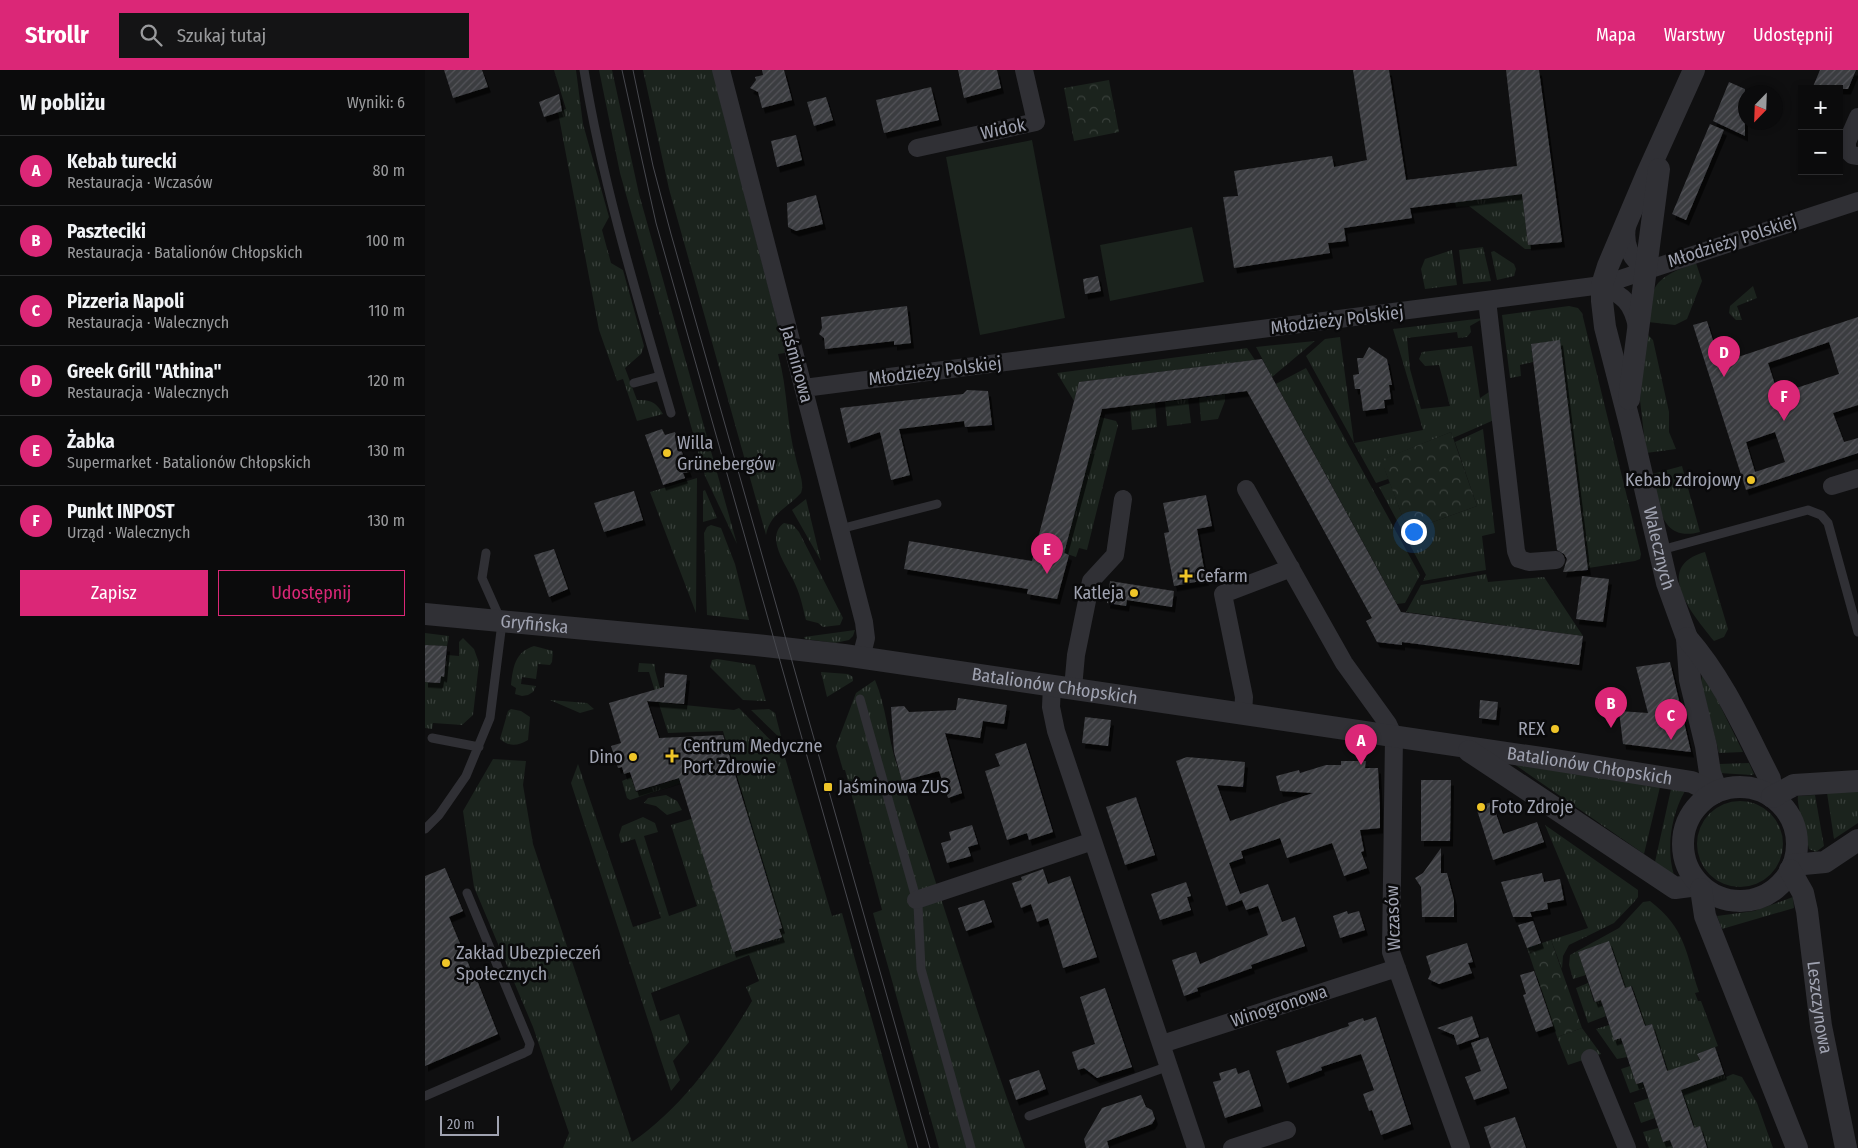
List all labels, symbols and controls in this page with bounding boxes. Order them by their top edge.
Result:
search box [119,13,469,58]
text: Strollr [25,21,89,49]
icon: search [137,21,165,49]
text: Szukaj tutaj [177,24,266,47]
text: Mapa [1596,24,1636,46]
text: Warstwy [1664,24,1725,46]
text: Udostępnij [1753,24,1833,46]
north arrow [1738,85,1783,130]
map controls [1798,85,1843,175]
button: + [1798,85,1843,130]
text: W pobliżu [20,90,105,116]
text: Wyniki: 6 [347,93,405,112]
street label: Widok [978,113,1028,144]
button: − [1798,130,1843,175]
text: Kebab turecki [67,150,177,173]
text: A [32,161,40,180]
text: 80 m [373,161,405,180]
text: Restauracja · Wczasów [67,173,212,192]
street label: Młodzieży Polskiej [1665,210,1799,272]
text: Paszteciki [67,220,146,243]
text: B [32,231,40,250]
text: 100 m [366,231,405,250]
text: Restauracja · Batalionów Chłopskich [67,243,303,262]
text: Pizzeria Napoli [67,290,184,313]
text: C [32,301,40,320]
text: 110 m [368,301,405,320]
street label: Młodzieży Polskiej [1269,301,1405,339]
text: Restauracja · Walecznych [67,313,229,332]
street label: Jaśminowa [776,323,818,405]
pin: D [1708,336,1740,377]
street label: Młodzieży Polskiej [867,352,1003,390]
text: Greek Grill "Athina" [67,360,222,383]
text: D [31,371,41,390]
text: 120 m [367,371,405,390]
pin: F [1768,380,1800,421]
text: Restauracja · Walecznych [67,383,229,402]
text: Żabka [67,430,115,453]
place label: Willa Grünebergów [677,432,776,475]
text: E [32,441,40,460]
text: 130 m [367,441,405,460]
marker: Willa Grünebergów [661,447,673,459]
text: Supermarket · Batalionów Chłopskich [67,453,311,472]
place label: Kebab zdrojowy [1625,469,1741,491]
marker: Kebab zdrojowy [1745,474,1757,486]
text: Punkt INPOST [67,500,175,523]
street label: Walecznych [1639,505,1680,593]
text: F [32,511,40,530]
text: 130 m [367,511,405,530]
your location [1401,519,1427,545]
text: Urząd · Walecznych [67,523,190,542]
pin: E [1031,533,1063,574]
place label: Cefarm [1196,565,1248,587]
button: Zapisz [20,570,208,616]
button: Udostępnij [218,570,405,616]
marker: Cefarm [1180,570,1192,582]
place label: Katleja [1073,582,1124,604]
marker: Katleja [1128,587,1140,599]
street label: Gryfińska [500,610,570,638]
street label: Batalionów Chłopskich [970,663,1139,709]
pin: B [1595,687,1627,728]
pin: C [1655,699,1687,740]
place label: REX [1518,718,1545,740]
marker: REX [1549,723,1561,735]
pin: A [1345,724,1377,765]
place label: Centrum Medyczne Port Zdrowie [683,735,822,778]
street label: Batalionów Chłopskich [1506,742,1674,790]
place label: Dino [589,746,623,768]
marker: Centrum Medyczne Port Zdrowie [665,749,679,763]
marker: Dino [627,751,639,763]
place label: Jaśminowa ZUS [838,776,949,798]
marker: Jaśminowa ZUS [822,781,834,793]
place label: Foto Zdroje [1491,796,1574,818]
marker: Foto Zdroje [1475,801,1487,813]
street label: Wczasów [1381,885,1405,951]
place label: Zakład Ubezpieczeń Społecznych [456,942,601,985]
marker: Zakład Ubezpieczeń Społecznych [440,957,452,969]
street label: Leszczynowa [1802,960,1837,1056]
street label: Winogronowa [1228,980,1330,1032]
scale bar [440,1113,499,1136]
text: 20 m [447,1116,475,1133]

